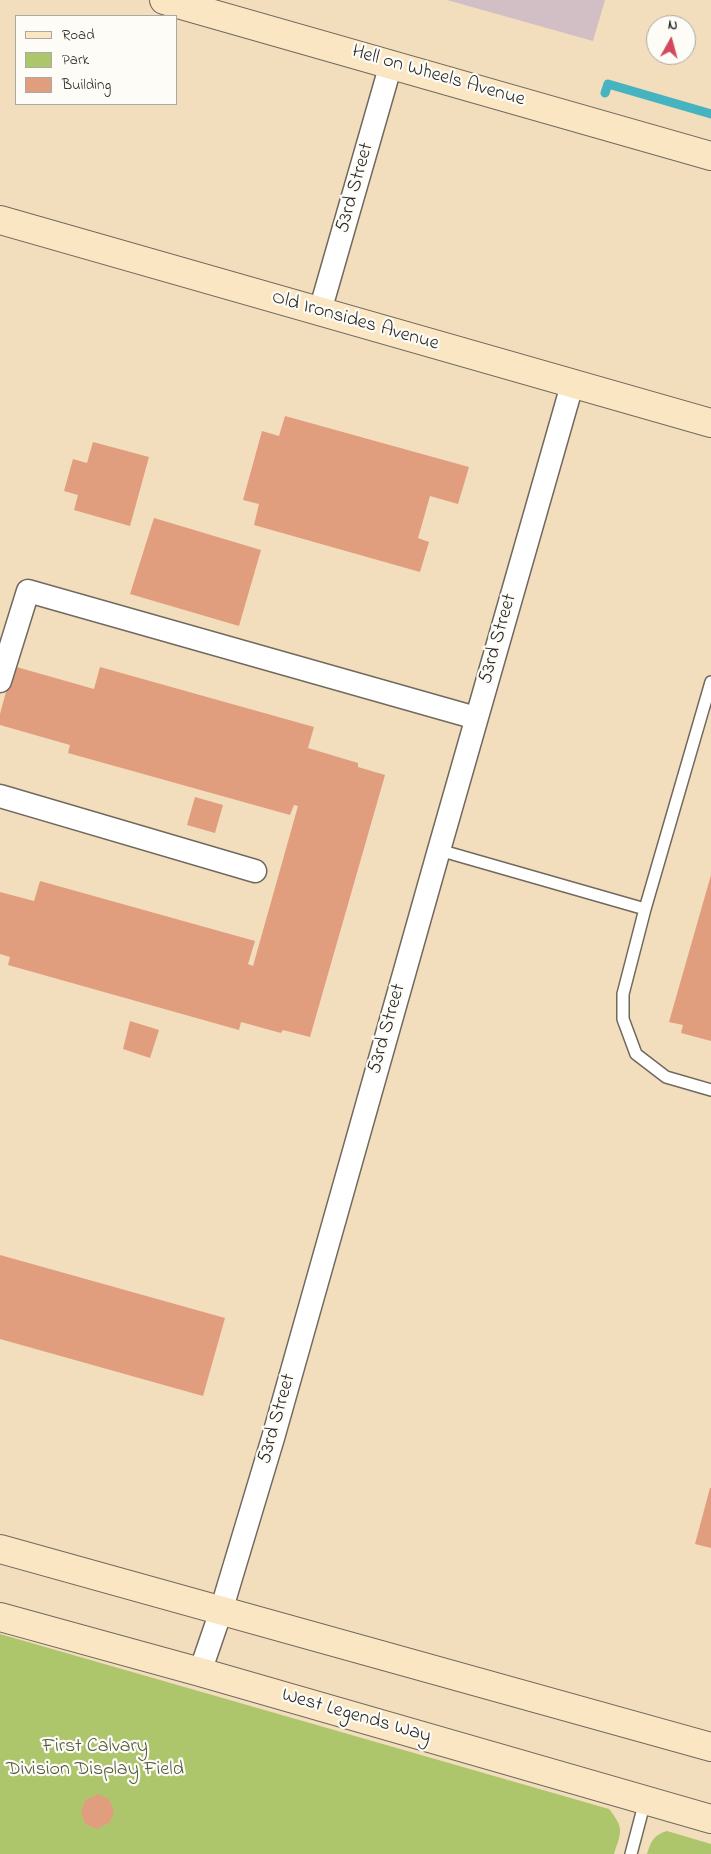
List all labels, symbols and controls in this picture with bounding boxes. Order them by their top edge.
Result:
legend [15,15,178,105]
north arrow [646,15,696,65]
text: N [667,15,679,37]
text: Road [62,24,95,46]
street label: Hell on Wheels Avenue [349,41,527,113]
text: Park [62,49,89,71]
text: Building [62,74,111,96]
street label: 53rd Street [332,140,380,236]
street label: Old Ironsides Avenue [269,287,441,357]
street label: 53rd Street [475,591,523,687]
street label: 53rd Street [364,981,412,1077]
street label: 53rd Street [254,1371,302,1467]
street label: West Legends Way [278,1684,434,1750]
park label: First Calvary Division Display Field [6,1736,184,1783]

